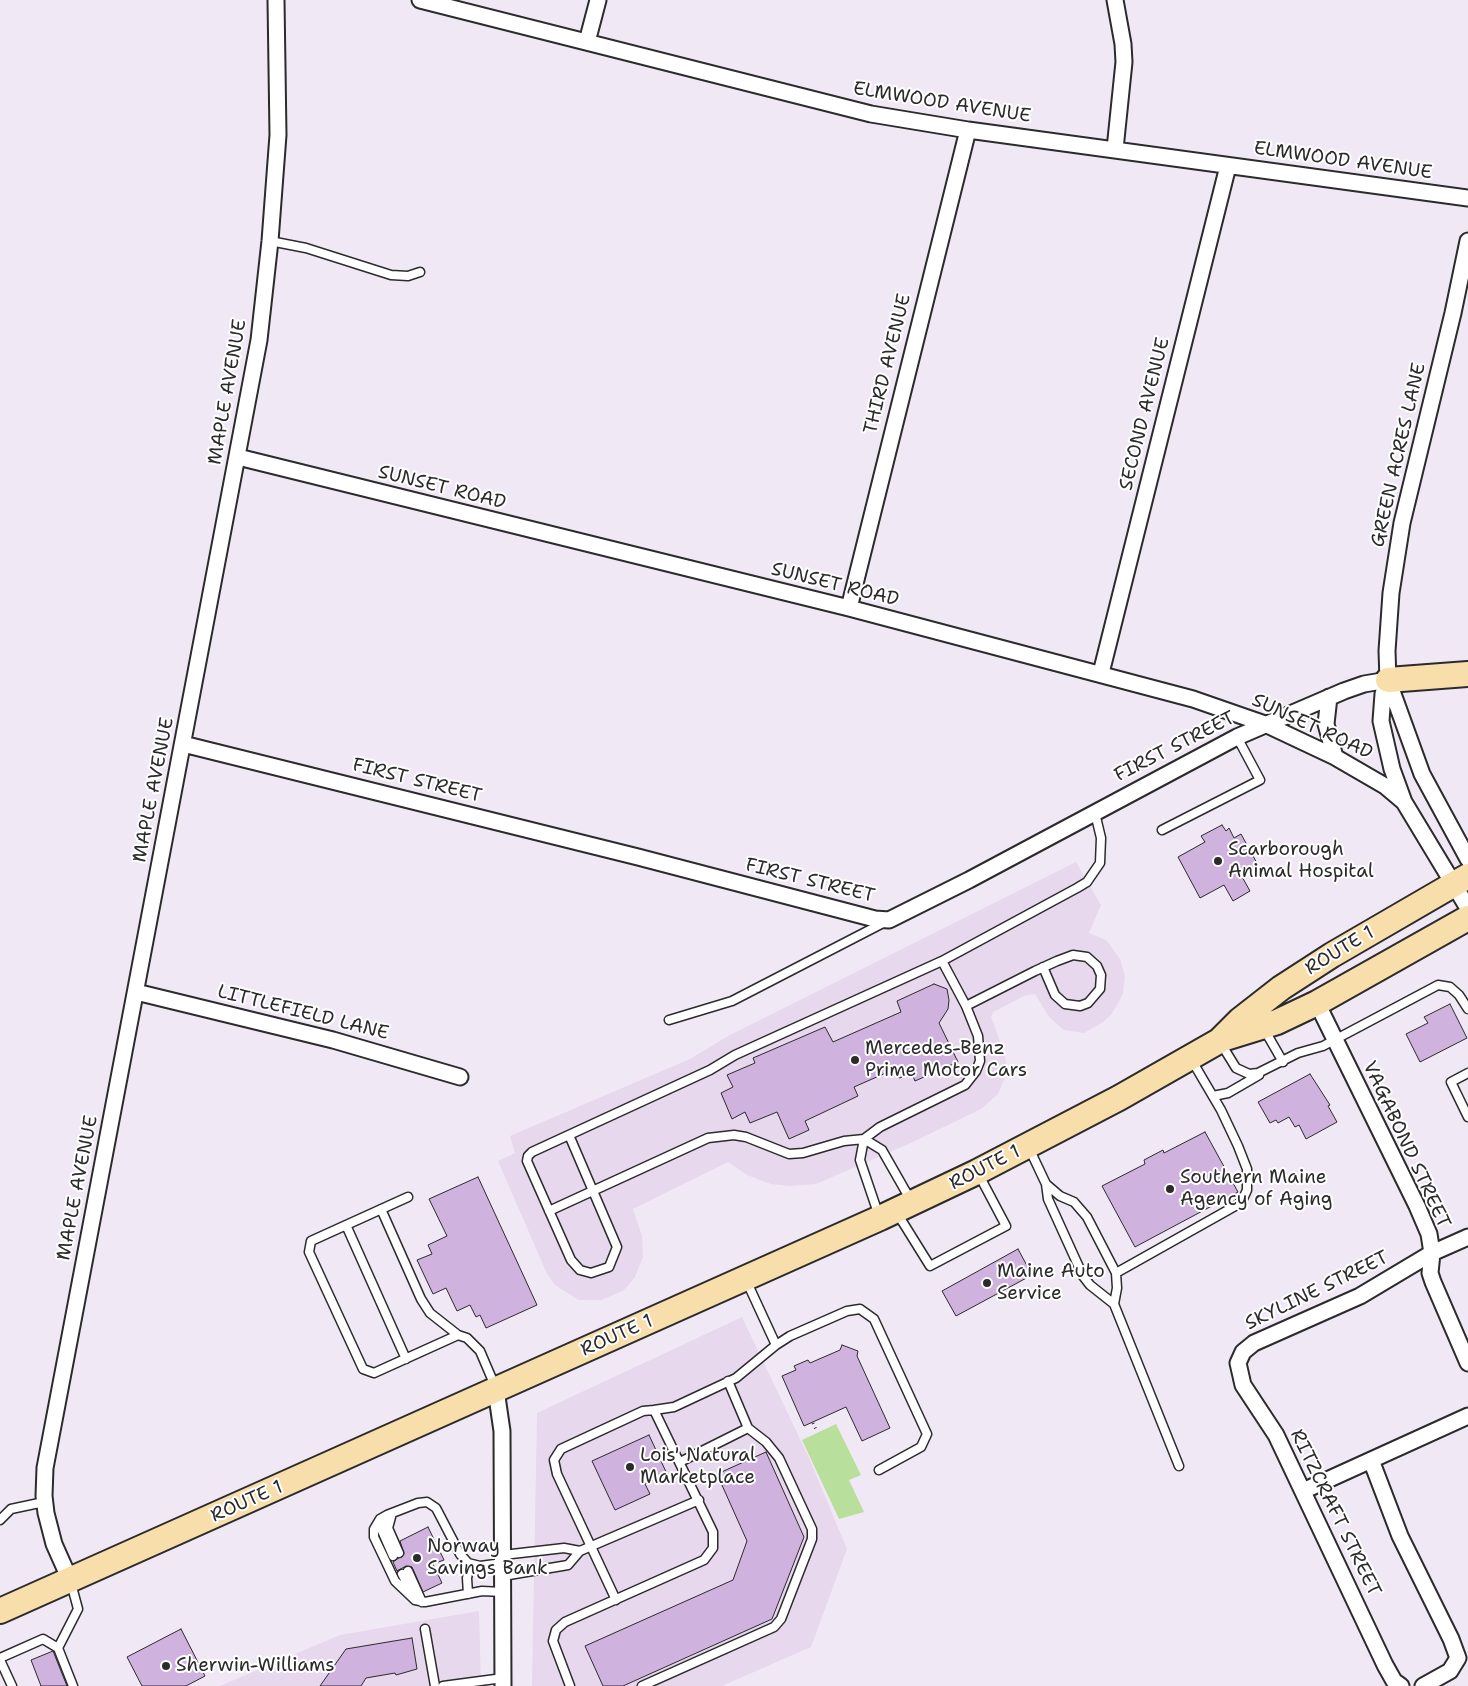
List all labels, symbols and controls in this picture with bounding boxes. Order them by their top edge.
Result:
street label: ELMWOOD AVENUE [851,78,1033,128]
street label: ELMWOOD AVENUE [1252,137,1434,185]
street label: THIRD AVENUE [860,291,916,437]
street label: MAPLE AVENUE [204,317,252,467]
street label: SECOND AVENUE [1115,335,1175,493]
street label: GREEN ACRES LANE [1367,361,1431,549]
street label: SUNSET ROAD [376,461,508,515]
street label: SUNSET ROAD [769,558,901,612]
street label: SUNSET ROAD [1248,689,1376,765]
street label: FIRST STREET [1111,707,1239,787]
street label: MAPLE AVENUE [129,716,179,864]
street label: FIRST STREET [350,754,484,808]
place label: Scarborough Animal Hospital [1228,839,1374,883]
street label: FIRST STREET [743,854,877,908]
marker: Scarborough Animal Hospital [1212,855,1224,867]
street label: ROUTE 1 [1301,922,1379,980]
street label: LITTLEFIELD LANE [215,981,391,1045]
place label: Mercedes-Benz Prime Motor Cars [865,1038,1027,1082]
marker: Mercedes-Benz Prime Motor Cars [849,1054,861,1066]
street label: VAGABOND STREET [1357,1058,1455,1232]
street label: MAPLE AVENUE [53,1114,103,1262]
street label: ROUTE 1 [946,1140,1024,1196]
place label: Southern Maine Agency of Aging [1180,1167,1332,1211]
marker: Southern Maine Agency of Aging [1164,1183,1176,1195]
street label: SKYLINE STREET [1242,1246,1392,1336]
place label: Maine Auto Service [997,1261,1105,1305]
marker: Maine Auto Service [981,1277,993,1289]
street label: ROUTE 1 [577,1310,657,1362]
street label: RITZCRAFT STREET [1285,1426,1385,1600]
place label: Lois' Natural Marketplace [640,1445,756,1489]
marker: Lois' Natural Marketplace [624,1461,636,1473]
street label: ROUTE 1 [207,1476,287,1528]
place label: Norway Savings Bank [427,1536,548,1580]
marker: Norway Savings Bank [411,1552,423,1564]
place label: Sherwin-Williams [176,1655,335,1677]
marker: Sherwin-Williams [160,1660,172,1672]

